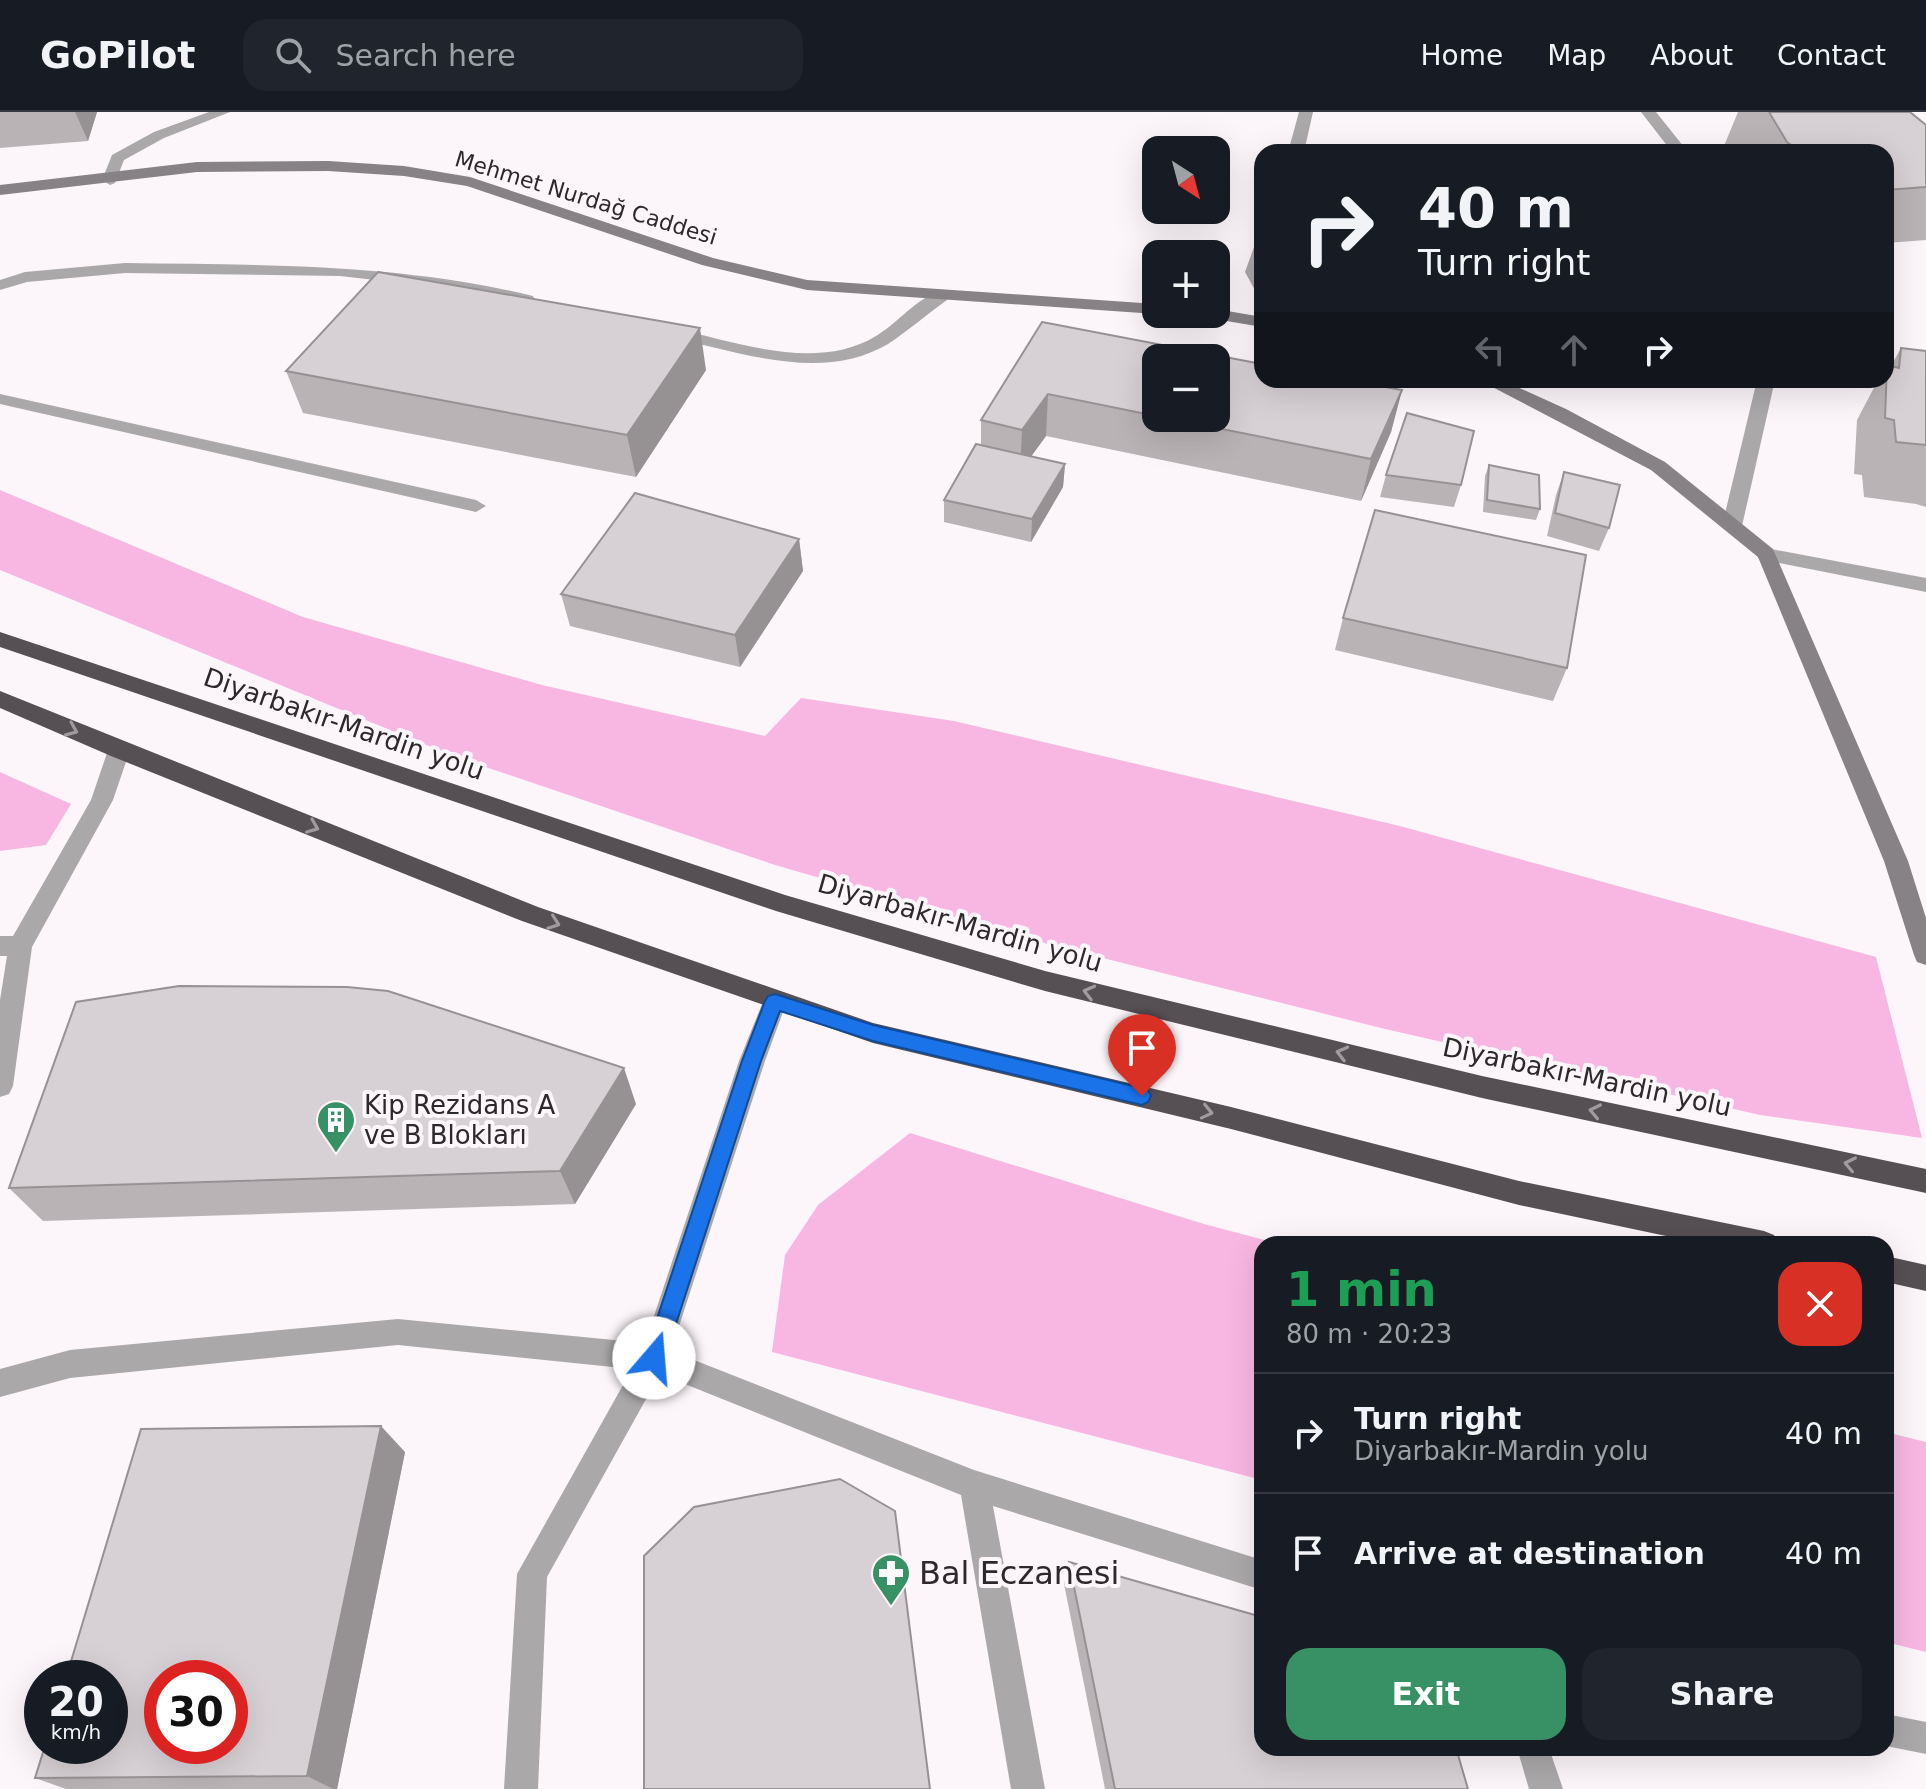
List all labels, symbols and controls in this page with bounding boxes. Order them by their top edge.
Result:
search box [243,19,803,91]
text: GoPilot [40,33,195,77]
icon: search [271,33,315,77]
text: Search here [335,38,516,73]
text: Home [1420,39,1503,72]
text: Map [1547,39,1606,72]
text: About [1650,39,1733,72]
text: Contact [1777,39,1886,72]
north arrow [1142,136,1230,224]
map controls [1142,136,1230,432]
street label: Mehmet Nurdağ Caddesi [452,146,720,250]
text: 40 m [1418,175,1574,240]
icon: right [1286,176,1390,280]
button: + [1142,240,1230,328]
text: Turn right [1418,242,1590,283]
icon: left [1468,328,1512,372]
icon: ahead [1552,328,1596,372]
icon: right [1636,328,1680,372]
button: − [1142,344,1230,432]
street label: Diyarbakır-Mardin yolu [200,662,488,786]
one-way arrow [63,720,78,736]
one-way arrow [305,818,319,834]
street label: Diyarbakır-Mardin yolu [814,868,1106,978]
one-way arrow [547,913,561,929]
one-way arrow [1083,984,1096,1001]
pin [1108,1014,1176,1096]
icon: arrive [1120,1026,1164,1070]
street label: Diyarbakır-Mardin yolu [1440,1032,1734,1122]
one-way arrow [1335,1045,1349,1062]
place label: Kip Rezidans A ve B Blokları [364,1090,556,1150]
building icon: Kip Rezidans A ve B Blokları [315,1099,357,1154]
one-way arrow [1199,1103,1213,1120]
one-way arrow [1589,1103,1603,1120]
one-way arrow [1843,1157,1856,1174]
text: 1 min [1286,1261,1437,1317]
button: close [1778,1262,1862,1346]
position arrow [612,1316,696,1400]
text: 80 m · 20:23 [1286,1319,1452,1349]
text: Turn right [1354,1401,1521,1436]
icon: right [1286,1411,1330,1455]
text: 40 m [1785,1416,1862,1451]
text: Diyarbakır-Mardin yolu [1354,1436,1648,1466]
icon: arrive [1286,1531,1330,1575]
text: Arrive at destination [1354,1536,1705,1571]
text: 40 m [1785,1536,1862,1571]
pharmacy icon: Bal Eczanesi [870,1552,912,1607]
place label: Bal Eczanesi [919,1554,1119,1592]
button: Exit [1286,1648,1566,1740]
button: Share [1582,1648,1862,1740]
speed limit sign: 30 [144,1660,248,1764]
text: 20 [48,1679,104,1725]
text: km/h [51,1720,101,1744]

